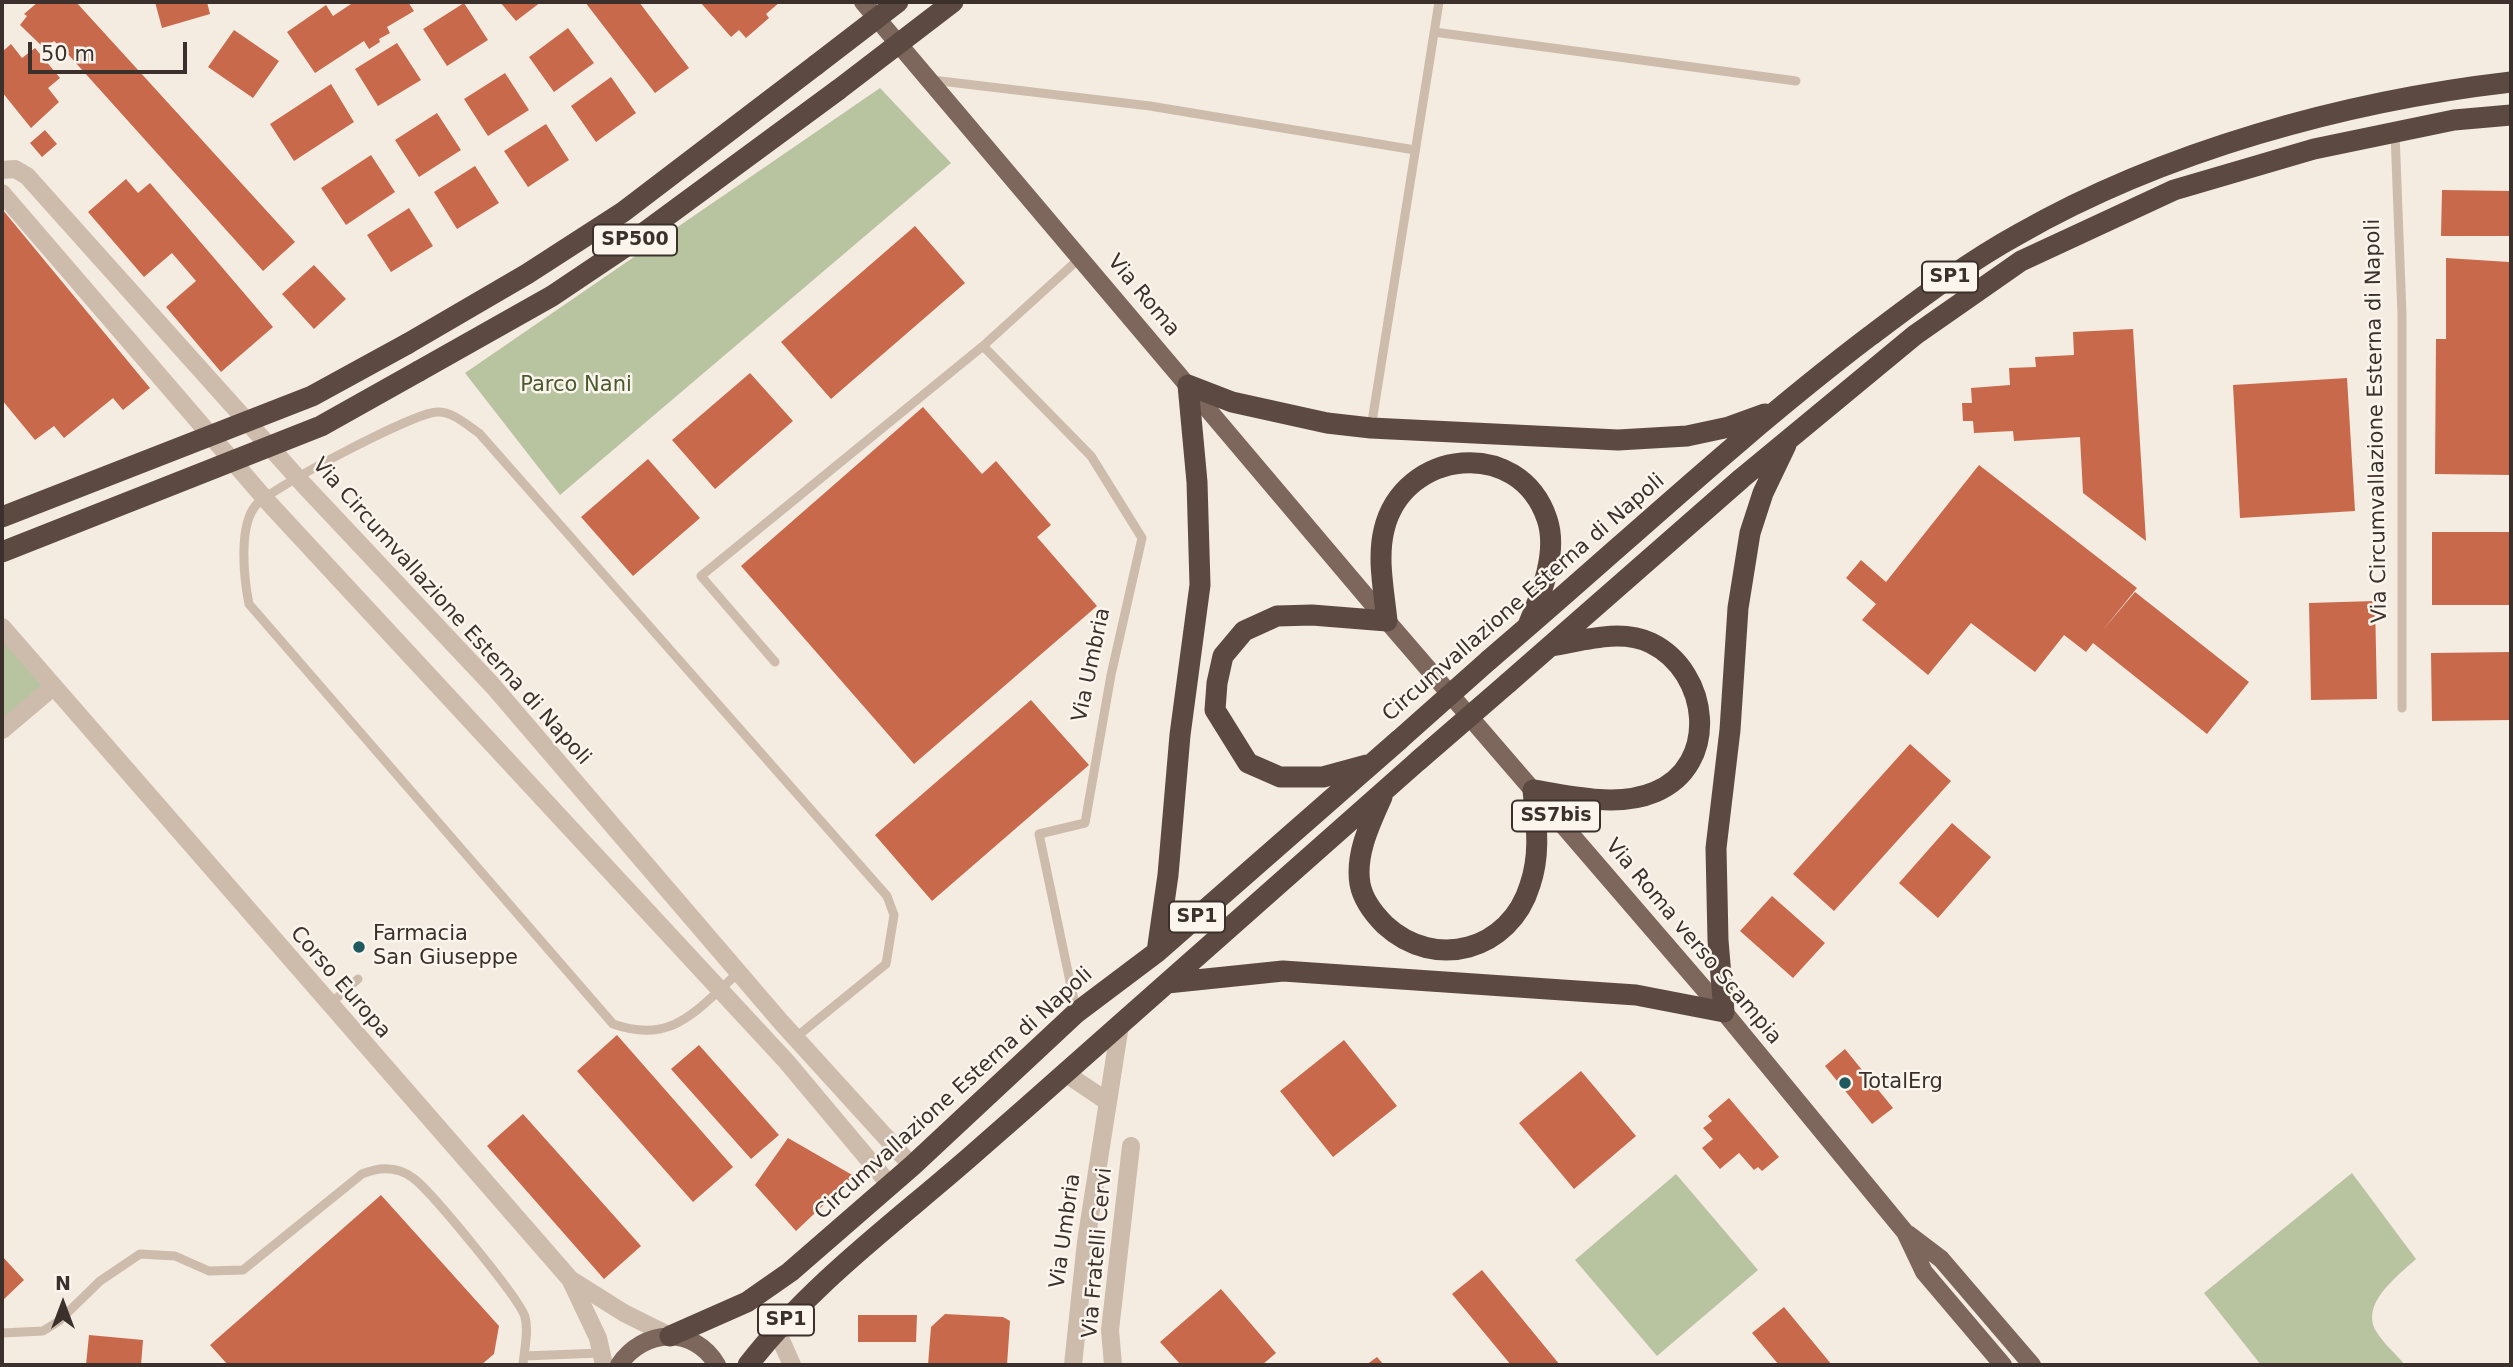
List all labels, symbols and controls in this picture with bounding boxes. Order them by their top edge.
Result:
scale bar [32,28,191,72]
text: 50 m [41,42,95,66]
street label: Via Circumvallazione Esterna di Napoli [2361,219,2393,623]
road number: SP500 [593,224,677,256]
street label: Via Roma [1101,250,1185,342]
road number: SP1 [1922,262,1978,292]
park label: Parco Nani [520,373,632,399]
street label: Via Circumvallazione Esterna di Napoli [306,453,596,771]
street label: Circumvallazione Esterna di Napoli [1378,469,1670,727]
street label: Via Umbria [1068,606,1116,724]
road number: SS7bis [1512,800,1600,832]
street label: Via Roma verso Scampia [1600,834,1786,1050]
road number: SP1 [1169,902,1225,932]
street label: Corso Europa [284,922,396,1044]
place label: Farmacia San Giuseppe [373,922,518,972]
marker: Farmacia San Giuseppe [351,939,367,955]
street label: Circumvallazione Esterna di Napoli [810,962,1098,1226]
place label: TotalErg [1859,1070,1943,1096]
marker: TotalErg [1837,1075,1853,1091]
street label: Via Fratelli Cervi [1078,1167,1118,1339]
street label: Via Umbria [1045,1172,1087,1290]
north arrow [28,1269,98,1339]
text: N [55,1272,71,1294]
road number: SP1 [758,1304,814,1336]

